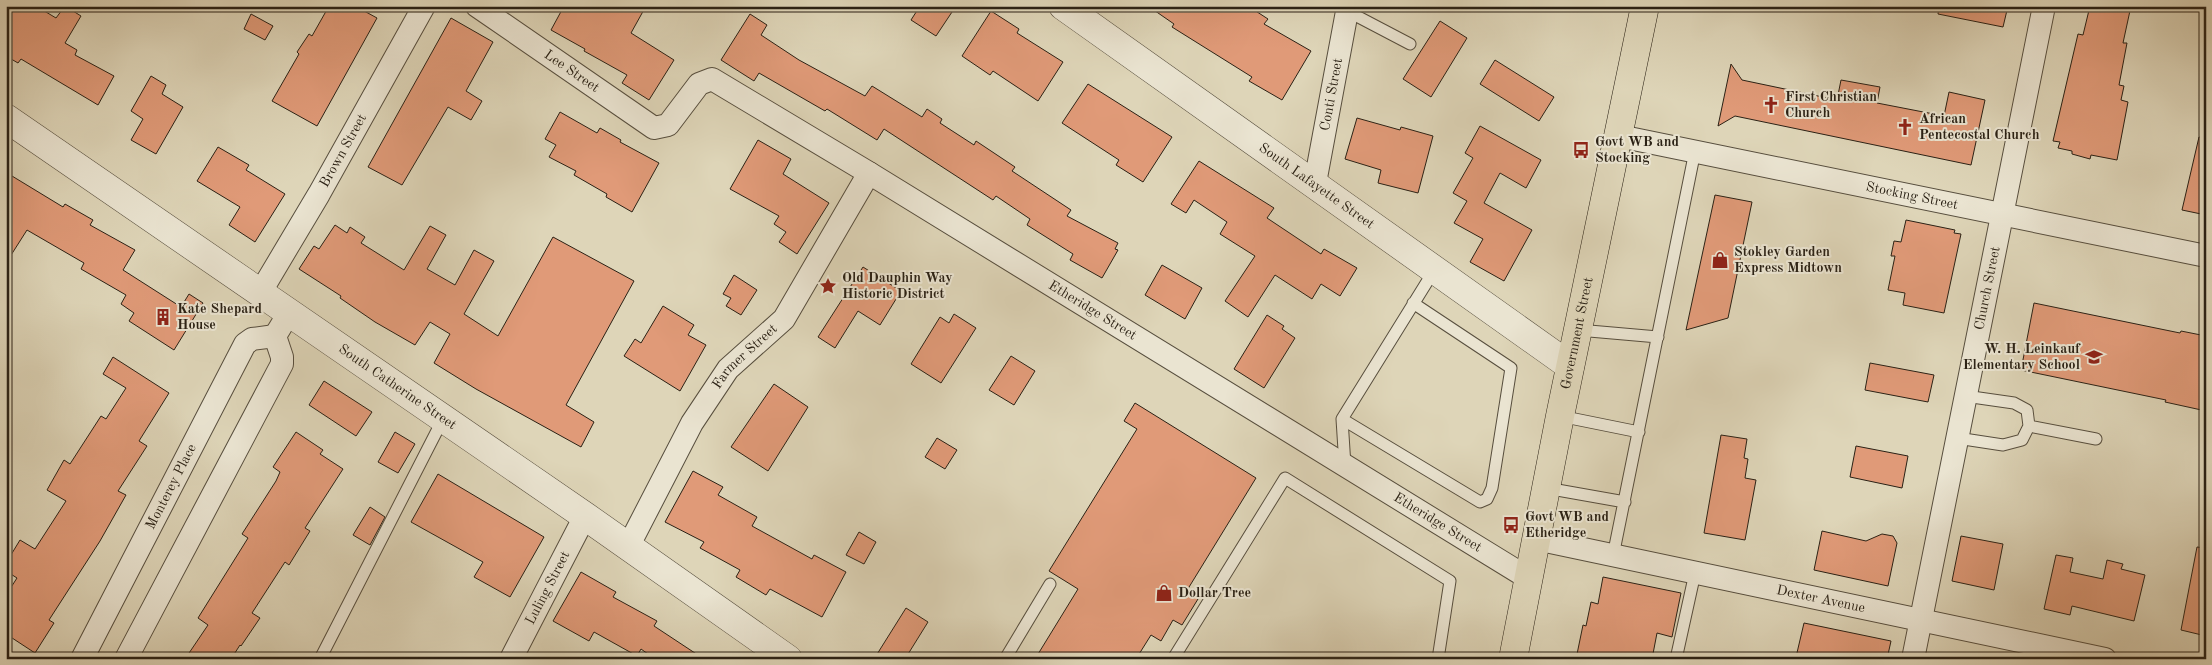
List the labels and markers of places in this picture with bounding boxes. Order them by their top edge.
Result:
place label: First Christian Church [1785,90,1877,120]
church icon: First Christian Church [1761,95,1781,115]
place label: African Pentecostal Church [1919,112,2040,142]
church icon: African Pentecostal Church [1895,117,1915,137]
place label: Govt WB and Stocking [1595,135,1679,165]
bus stop icon: Govt WB and Stocking [1571,140,1591,160]
place label: Stokley Garden Express Midtown [1734,245,1842,275]
shop icon: Stokley Garden Express Midtown [1710,250,1730,270]
place label: Old Dauphin Way Historic District [842,271,953,301]
place icon: Old Dauphin Way Historic District [818,276,838,296]
place label: Kate Shepard House [177,302,262,332]
building icon: Kate Shepard House [153,307,173,327]
place label: W. H. Leinkauf Elementary School [1963,342,2081,372]
school or university icon: W. H. Leinkauf Elementary School [2084,347,2104,367]
place label: Govt WB and Etheridge [1525,510,1609,540]
bus stop icon: Govt WB and Etheridge [1501,515,1521,535]
shop icon: Dollar Tree [1154,583,1174,603]
place label: Dollar Tree [1178,586,1251,600]

